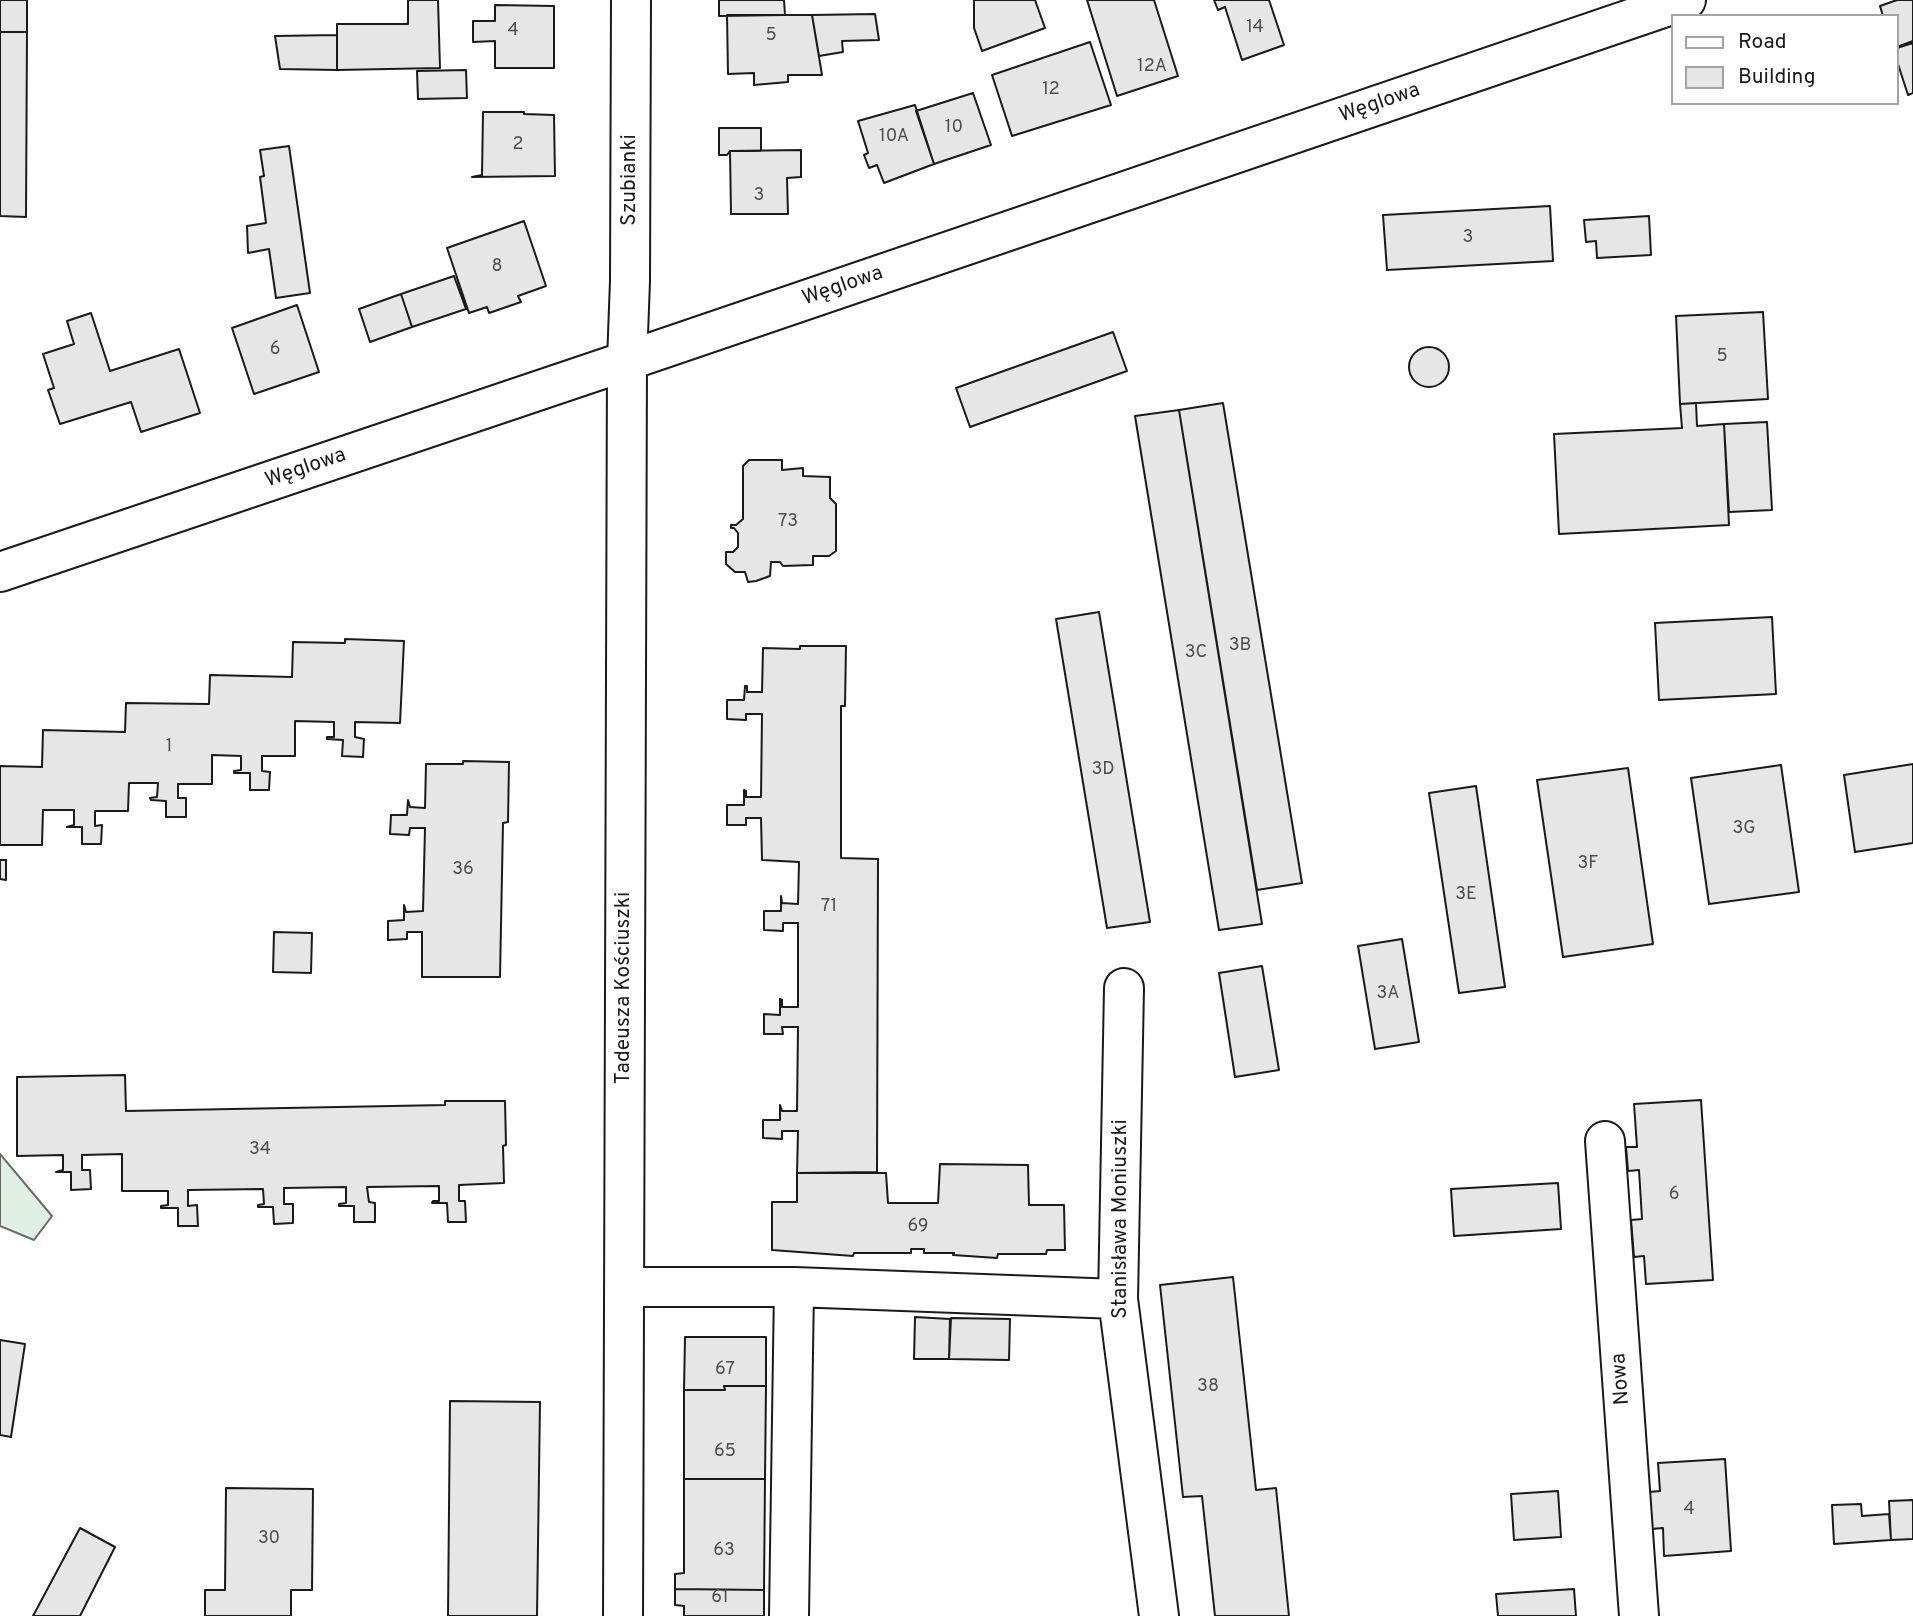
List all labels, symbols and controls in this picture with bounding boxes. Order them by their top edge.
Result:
legend [1672,14,1899,105]
house number: 14 [1246,17,1264,39]
house number: 4 [507,20,519,42]
house number: 5 [765,25,777,47]
text: Road [1738,29,1787,56]
house number: 12A [1137,56,1167,78]
text: Building [1738,64,1816,91]
street label: Węglowa [1336,78,1424,130]
house number: 12 [1042,79,1060,101]
house number: 10 [945,117,963,139]
house number: 10A [879,126,909,148]
house number: 2 [512,134,524,156]
street label: Szubianki [618,134,644,226]
house number: 3 [754,185,764,207]
house number: 3 [1463,227,1473,249]
house number: 8 [492,256,502,278]
street label: Węglowa [799,261,887,313]
house number: 6 [270,339,280,361]
house number: 5 [1716,346,1728,368]
street label: Węglowa [262,443,350,495]
house number: 73 [778,511,798,533]
house number: 3B [1229,635,1251,657]
house number: 3C [1185,642,1207,664]
house number: 1 [166,736,172,758]
house number: 3D [1091,759,1115,781]
house number: 3G [1732,818,1756,840]
house number: 3F [1578,853,1598,875]
house number: 36 [452,859,474,881]
house number: 3E [1455,884,1477,906]
street label: Tadeusza Kościuszki [612,892,638,1084]
house number: 71 [821,896,837,918]
house number: 3A [1377,983,1399,1005]
street label: Stanisława Moniuszki [1109,1119,1135,1319]
house number: 34 [249,1139,271,1161]
house number: 6 [1669,1184,1679,1206]
house number: 69 [908,1216,928,1238]
street label: Nowa [1608,1352,1636,1406]
house number: 67 [715,1359,735,1381]
house number: 38 [1197,1376,1219,1398]
house number: 65 [714,1441,736,1463]
house number: 4 [1683,1499,1695,1521]
house number: 30 [258,1528,280,1550]
house number: 63 [713,1540,735,1562]
house number: 61 [711,1587,729,1609]

